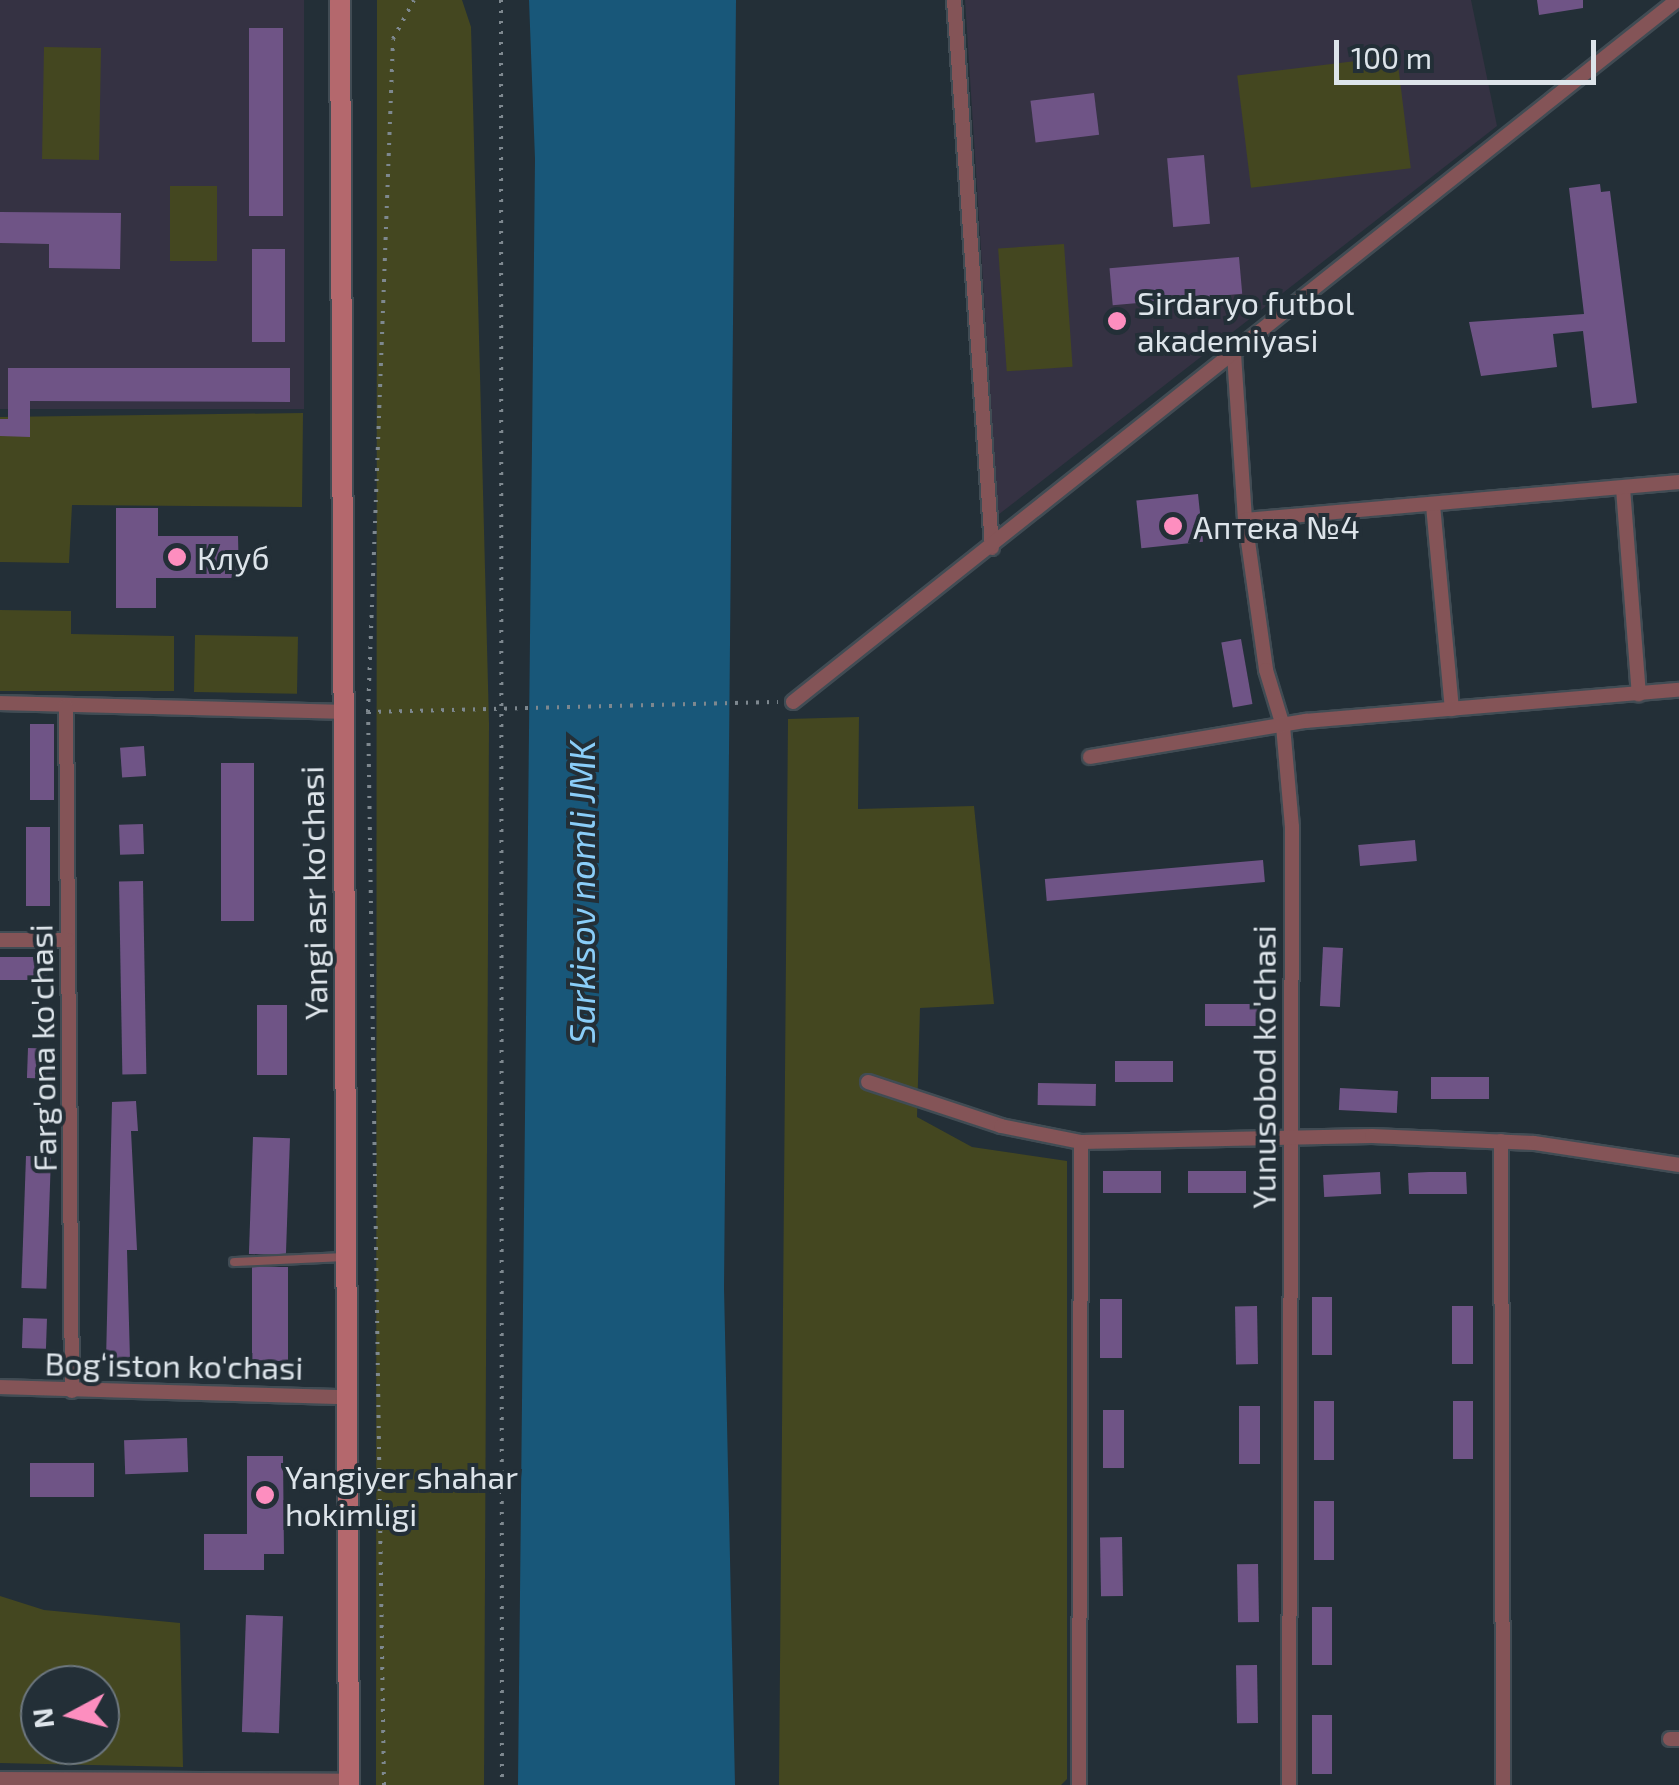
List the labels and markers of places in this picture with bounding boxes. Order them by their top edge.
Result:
place label: Sirdaryo futbol akademiyasi [1137,284,1355,359]
marker: Sirdaryo futbol akademiyasi [1106,310,1128,332]
place label: Аптека №4 [1193,507,1360,545]
marker: Аптека №4 [1162,515,1184,537]
place label: Клуб [197,538,270,576]
marker: Клуб [166,546,188,568]
place label: Yangiyer shahar hokimligi [285,1458,519,1533]
marker: Yangiyer shahar hokimligi [254,1484,276,1506]

